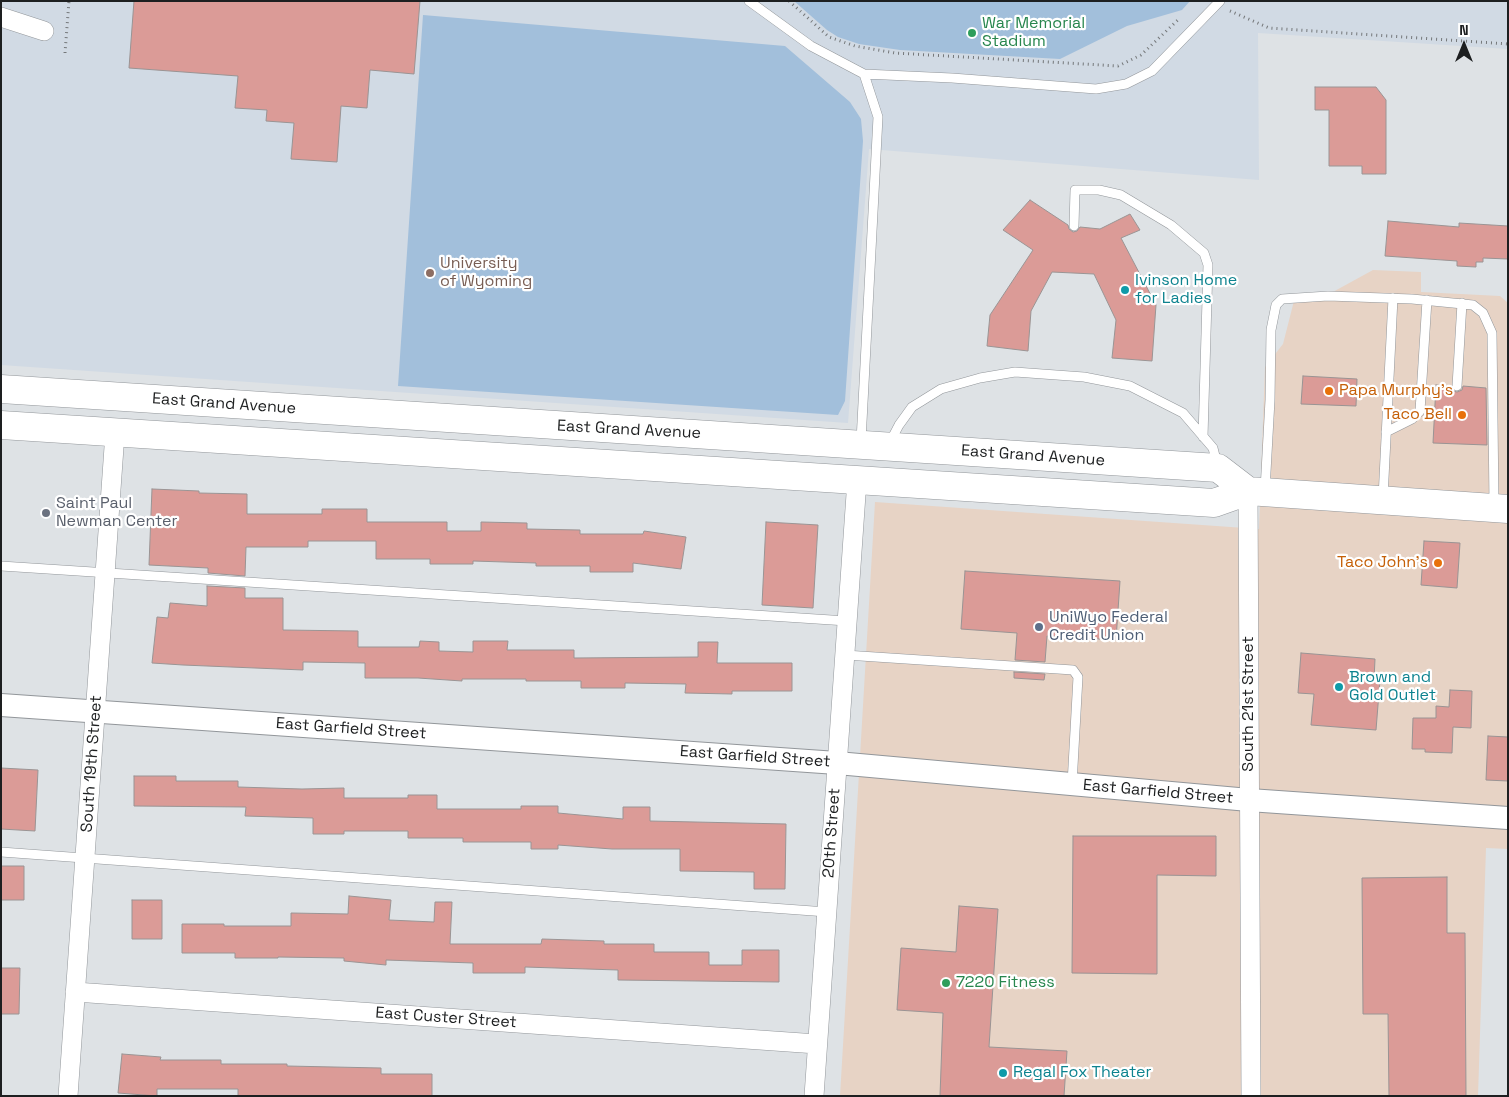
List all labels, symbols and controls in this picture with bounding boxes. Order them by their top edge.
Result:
place label: War Memorial Stadium [982,14,1085,52]
north arrow [1439,20,1489,70]
text: N [1459,21,1469,39]
marker: War Memorial Stadium [966,27,978,39]
place label: University of Wyoming [440,254,532,292]
marker: University of Wyoming [424,267,436,279]
place label: Ivinson Home for Ladies [1135,271,1237,309]
marker: Ivinson Home for Ladies [1119,284,1131,296]
place label: Papa Murphy's [1339,381,1453,401]
marker: Papa Murphy's [1323,385,1335,397]
street label: East Grand Avenue [151,389,297,419]
place label: Taco Bell [1384,405,1452,425]
marker: Taco Bell [1456,409,1468,421]
street label: East Grand Avenue [557,417,701,443]
street label: East Grand Avenue [960,441,1106,471]
place label: Saint Paul Newman Center [56,494,178,532]
marker: Saint Paul Newman Center [40,507,52,519]
place label: Taco John's [1337,553,1428,573]
marker: Taco John's [1432,557,1444,569]
place label: UniWyo Federal Credit Union [1049,608,1168,646]
marker: UniWyo Federal Credit Union [1033,621,1045,633]
street label: South 21st Street [1239,636,1259,772]
place label: Brown and Gold Outlet [1349,668,1436,706]
marker: Brown and Gold Outlet [1333,681,1345,693]
street label: South 19th Street [78,695,106,833]
street label: East Garfield Street [275,714,427,744]
street label: East Garfield Street [679,742,831,772]
street label: East Garfield Street [1082,776,1234,808]
street label: 20th Street [819,787,845,879]
place label: 7220 Fitness [956,973,1055,993]
marker: 7220 Fitness [940,977,952,989]
street label: East Custer Street [375,1003,517,1033]
place label: Regal Fox Theater [1013,1063,1152,1083]
marker: Regal Fox Theater [997,1067,1009,1079]

